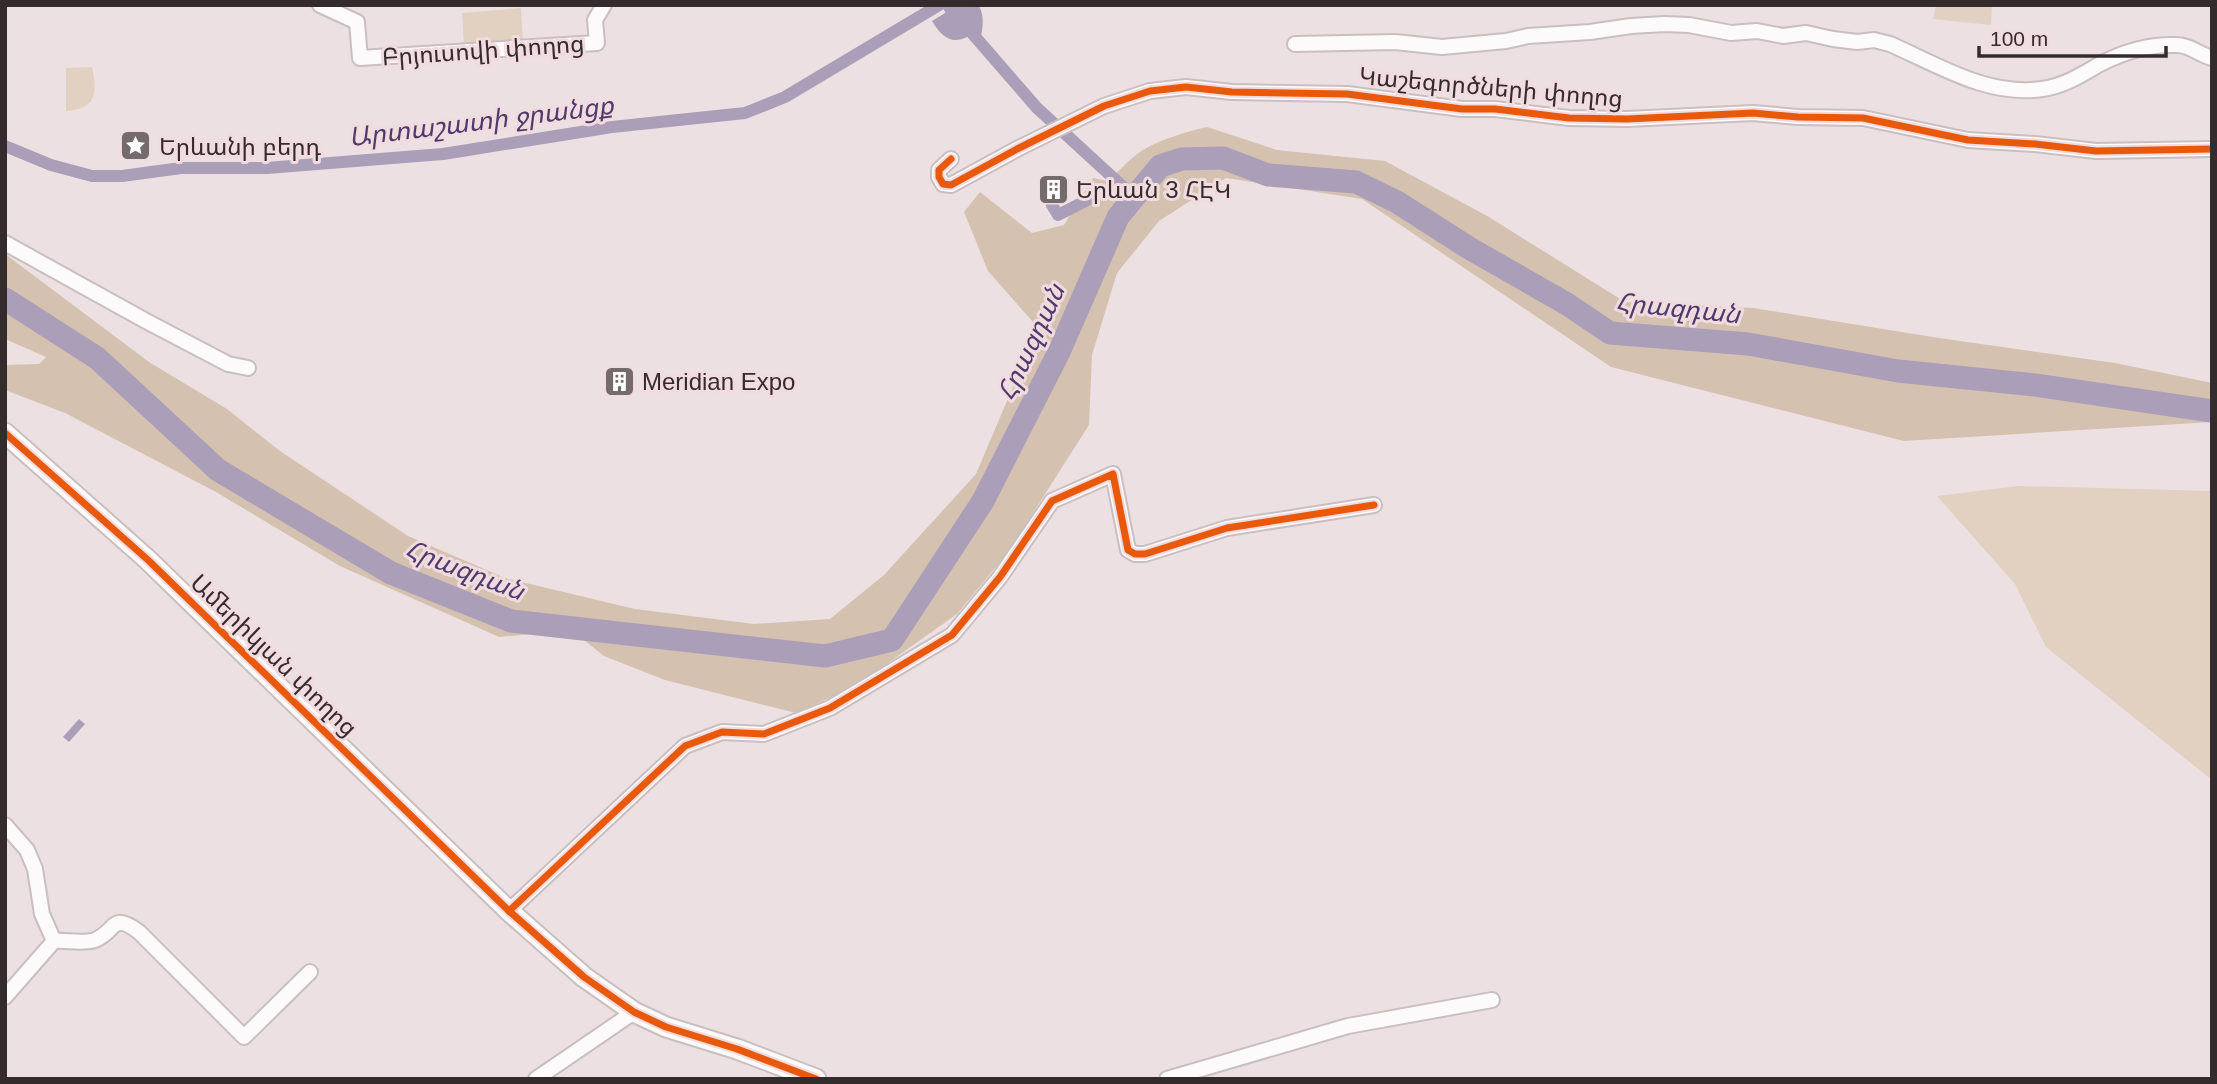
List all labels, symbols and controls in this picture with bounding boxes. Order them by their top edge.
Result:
scale bar [1979,14,2166,58]
text: 100 m [1990,27,2048,50]
street label: Բրյուսովի փողոց [381,29,585,72]
street label: Կաշեգործների փողոց [1358,62,1624,113]
water label: Արտաշատի ջրանցք [347,90,617,153]
place icon: Երևանի բերդ [119,129,153,163]
place label: Երևանի բերդ [159,133,322,161]
building icon: Երևան 3 ՀԷԿ [1036,172,1070,206]
place label: Երևան 3 ՀԷԿ [1076,176,1231,204]
water label: Հրազդան [991,278,1072,405]
water label: Հրազդան [1614,287,1743,331]
building icon: Meridian Expo [602,364,636,398]
place label: Meridian Expo [642,368,795,395]
water label: Հրազդան [401,534,530,608]
street label: Ամերիկյան փողոց [185,569,363,742]

